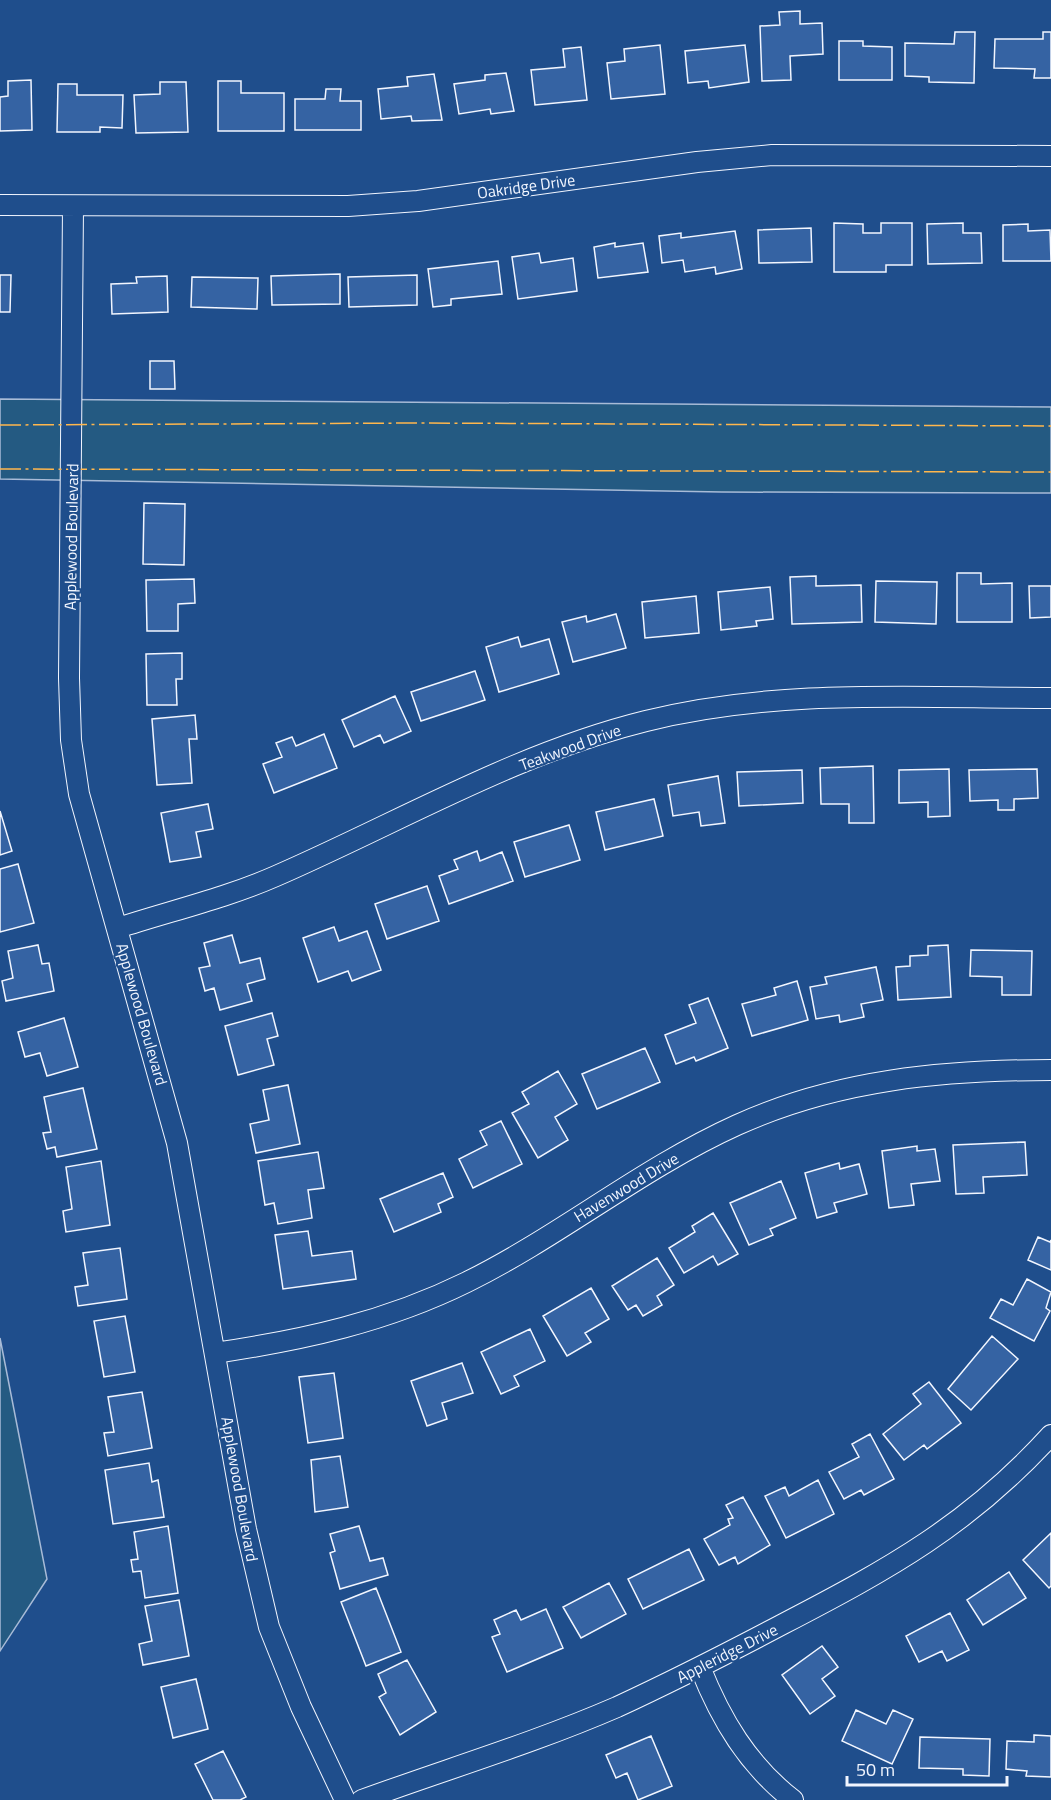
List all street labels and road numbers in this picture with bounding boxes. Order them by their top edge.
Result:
street label: Oakridge Drive [476,167,576,205]
street label: Applewood Boulevard [58,463,84,611]
street label: Teakwood Drive [516,717,624,777]
street label: Applewood Boulevard [110,940,174,1088]
street label: Havenwood Drive [569,1146,683,1228]
street label: Applewood Boulevard [215,1415,265,1563]
street label: Appleridge Drive [672,1617,782,1689]

